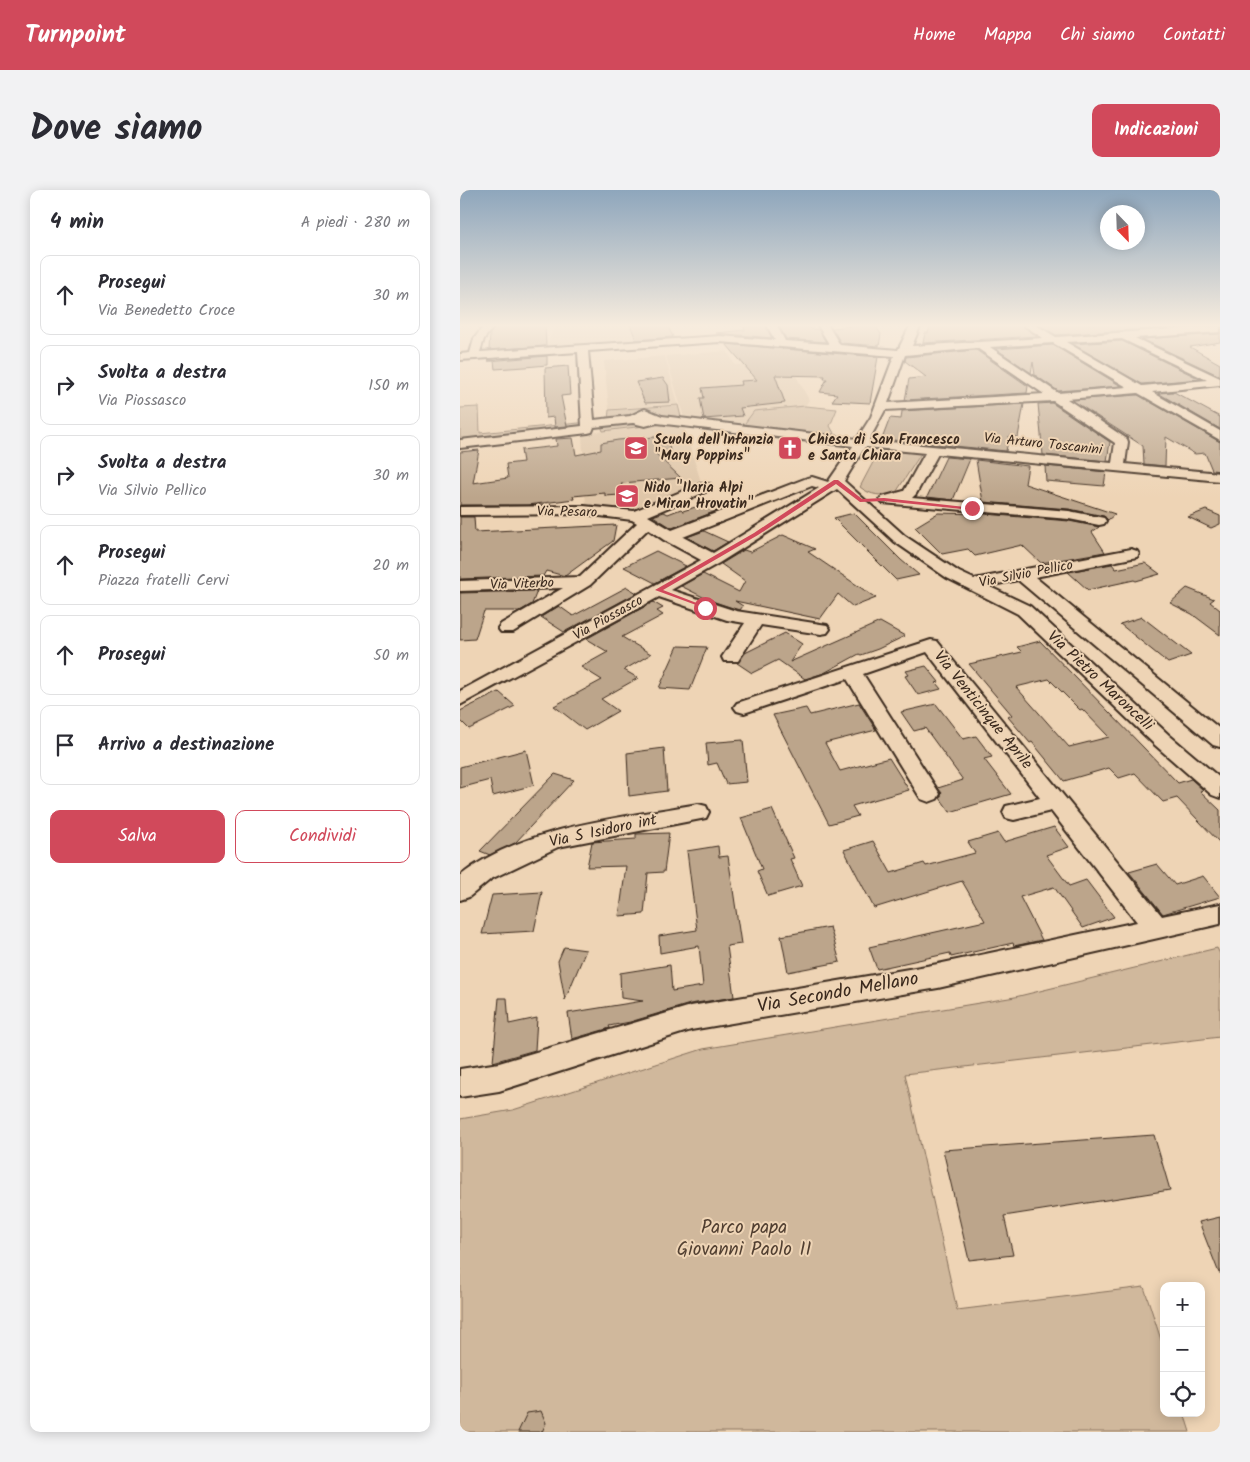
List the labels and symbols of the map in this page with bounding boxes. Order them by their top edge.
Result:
north arrow [1100,205,1145,250]
street label: Via Arturo Toscanini [983,427,1104,461]
place label: Scuola dell'Infanzia "Mary Poppins" [654,429,774,467]
place label: Chiesa di San Francesco e Santa Chiara [808,429,960,467]
school or university icon: Scuola dell'Infanzia "Mary Poppins" [623,435,649,461]
church icon: Chiesa di San Francesco e Santa Chiara [777,435,803,461]
place label: Nido "Ilaria Alpi e Miran Hrovatin" [644,477,754,515]
school or university icon: Nido "Ilaria Alpi e Miran Hrovatin" [614,483,640,509]
route end [961,497,984,520]
street label: Via Pesaro [537,500,597,524]
street label: Via Silvio Pellico [977,554,1075,594]
street label: Via Viterbo [490,572,554,596]
street label: Via Piossasco [569,590,647,646]
route start [694,597,717,620]
street label: Via Pietro Maroncelli [1041,625,1160,738]
street label: Via Venticinque Aprile [927,645,1039,775]
street label: Via S Isidoro int [547,807,660,855]
street label: Via Secondo Mellano [755,964,921,1022]
park label: Parco papa Giovanni Paolo II [677,1213,811,1265]

